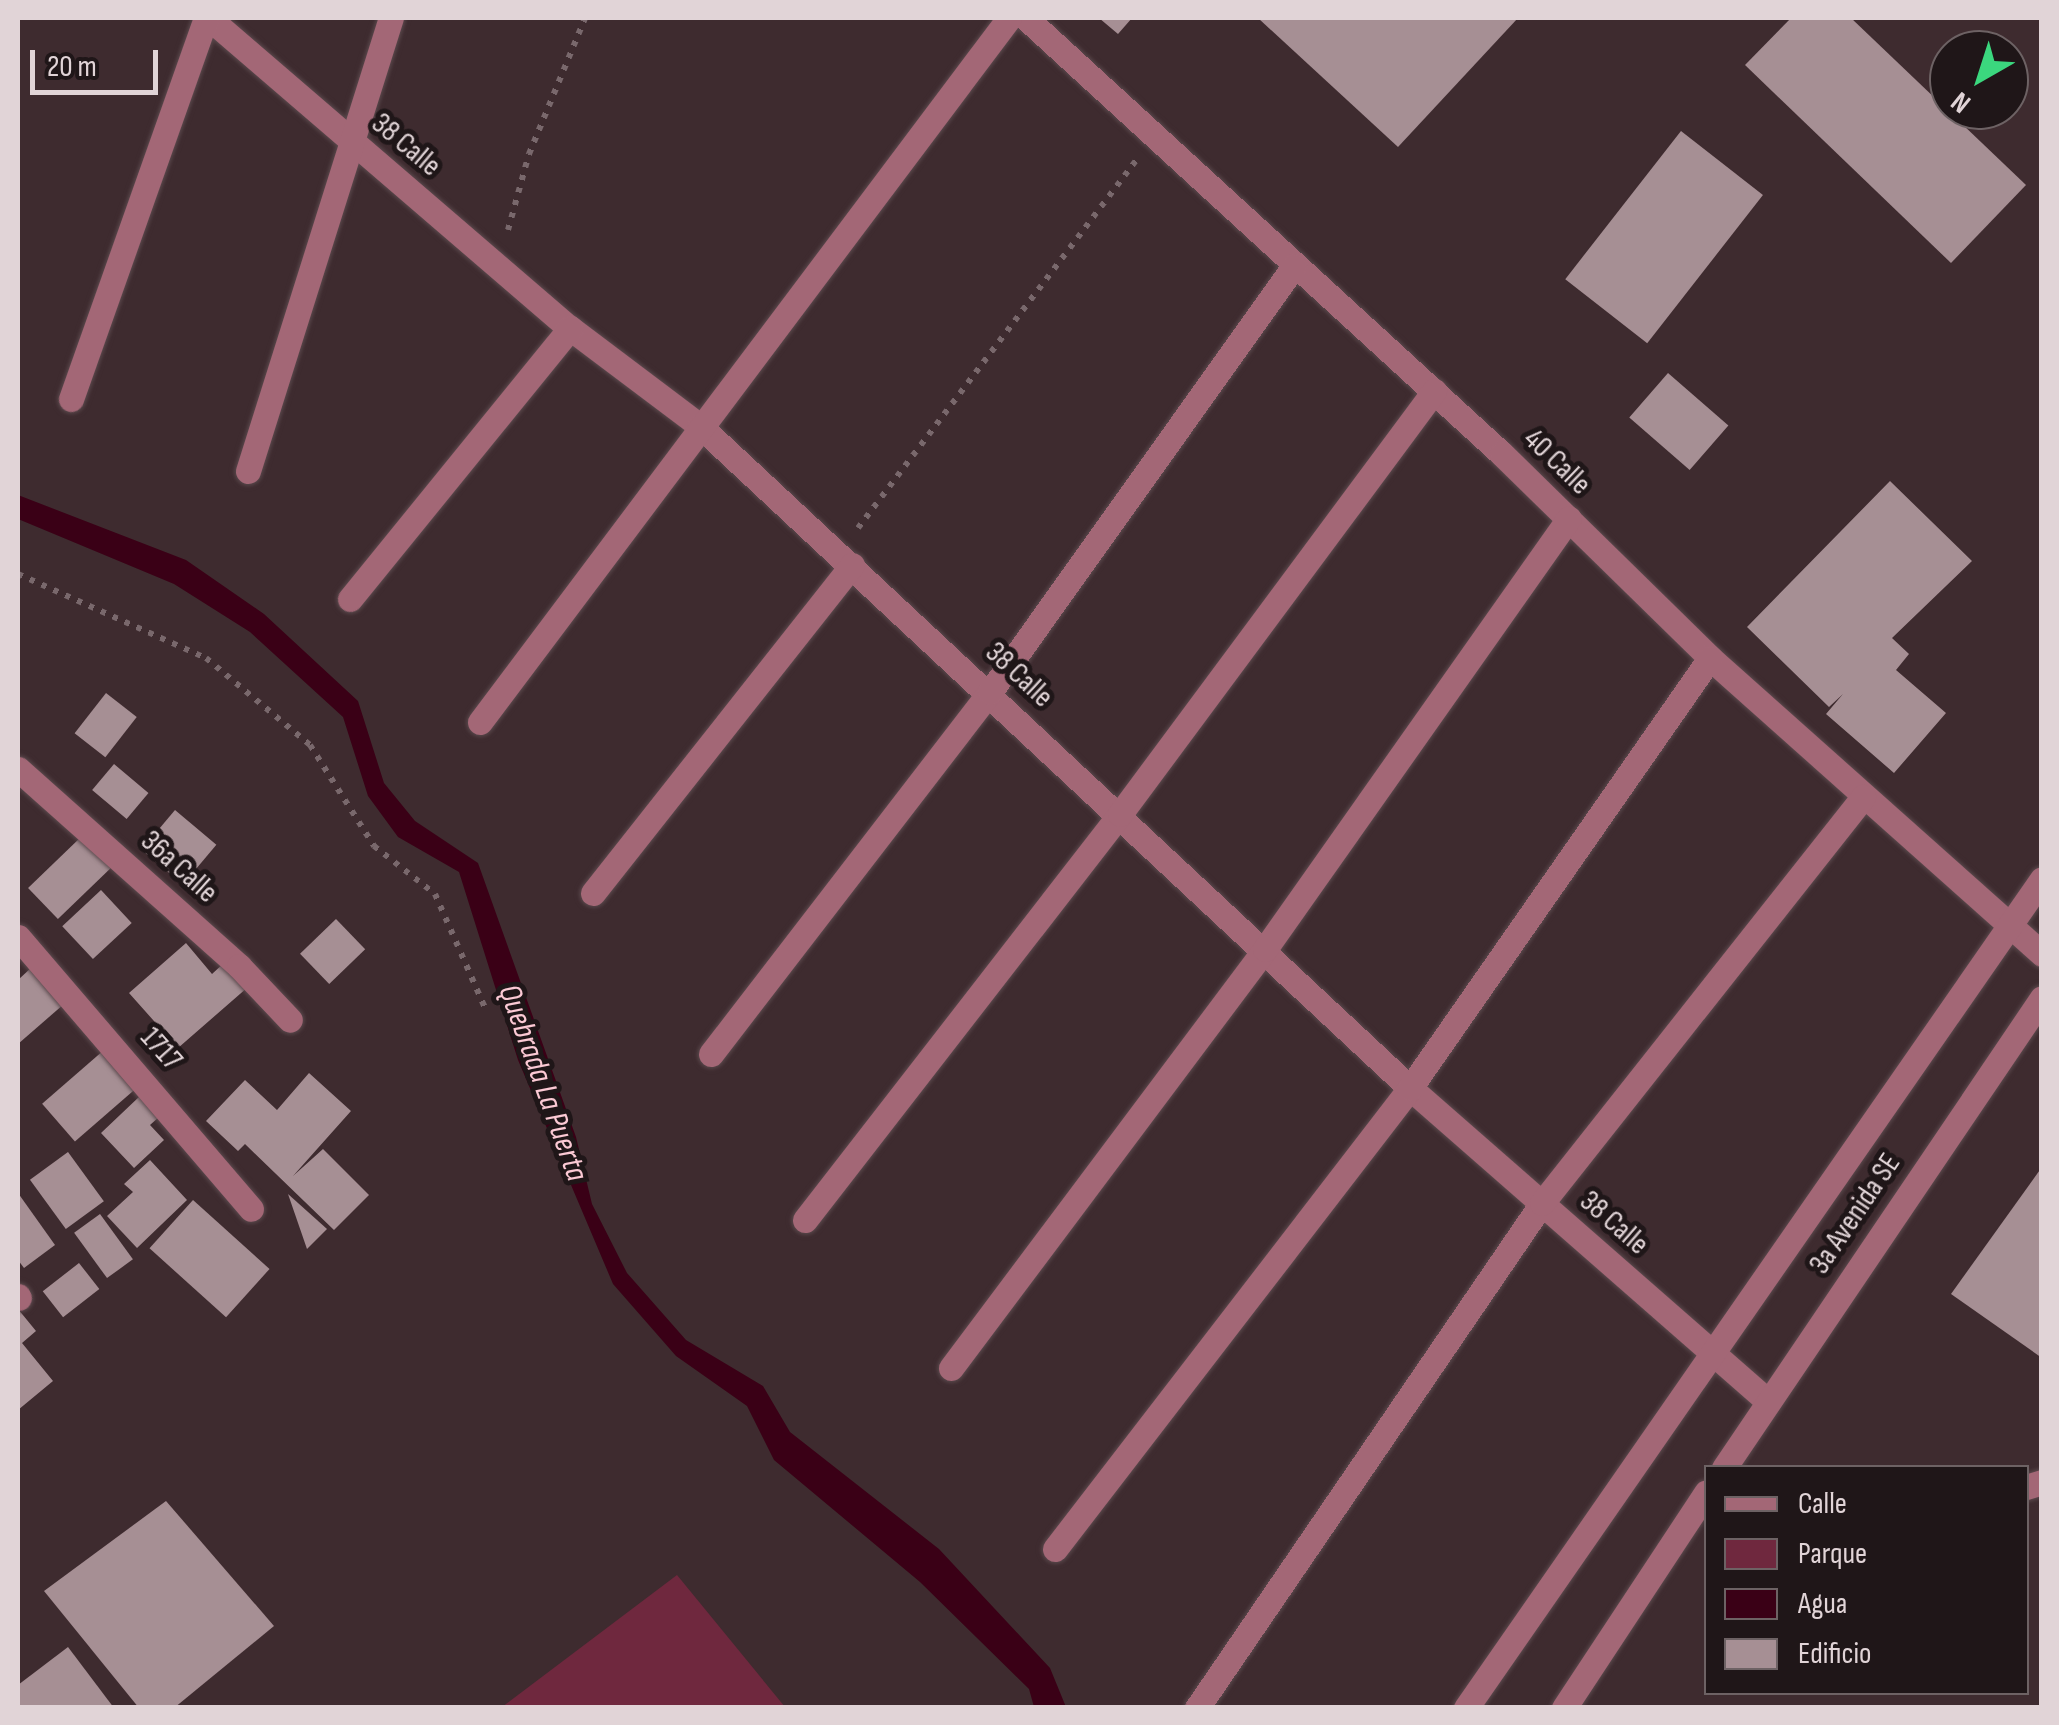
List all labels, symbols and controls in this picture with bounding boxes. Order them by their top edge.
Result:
scale bar [35,30,162,92]
north arrow [1929,30,2029,130]
text: 20 m [47,49,97,85]
text: N [1945,85,1977,120]
street label: 38 Calle [364,106,448,184]
street label: 40 Calle [1516,421,1598,503]
street label: 38 Calle [978,635,1060,715]
street label: 36a Calle [133,823,225,911]
water label: Quebrada La Puerta [489,980,595,1186]
street label: 1717 [133,1020,189,1078]
street label: 3a Avenida SE [1802,1147,1908,1281]
street label: 38 Calle [1572,1183,1656,1263]
legend [1704,1465,2029,1695]
text: Calle [1798,1486,1847,1522]
text: Parque [1798,1536,1867,1572]
text: Agua [1798,1586,1847,1622]
text: Edificio [1798,1636,1871,1672]

